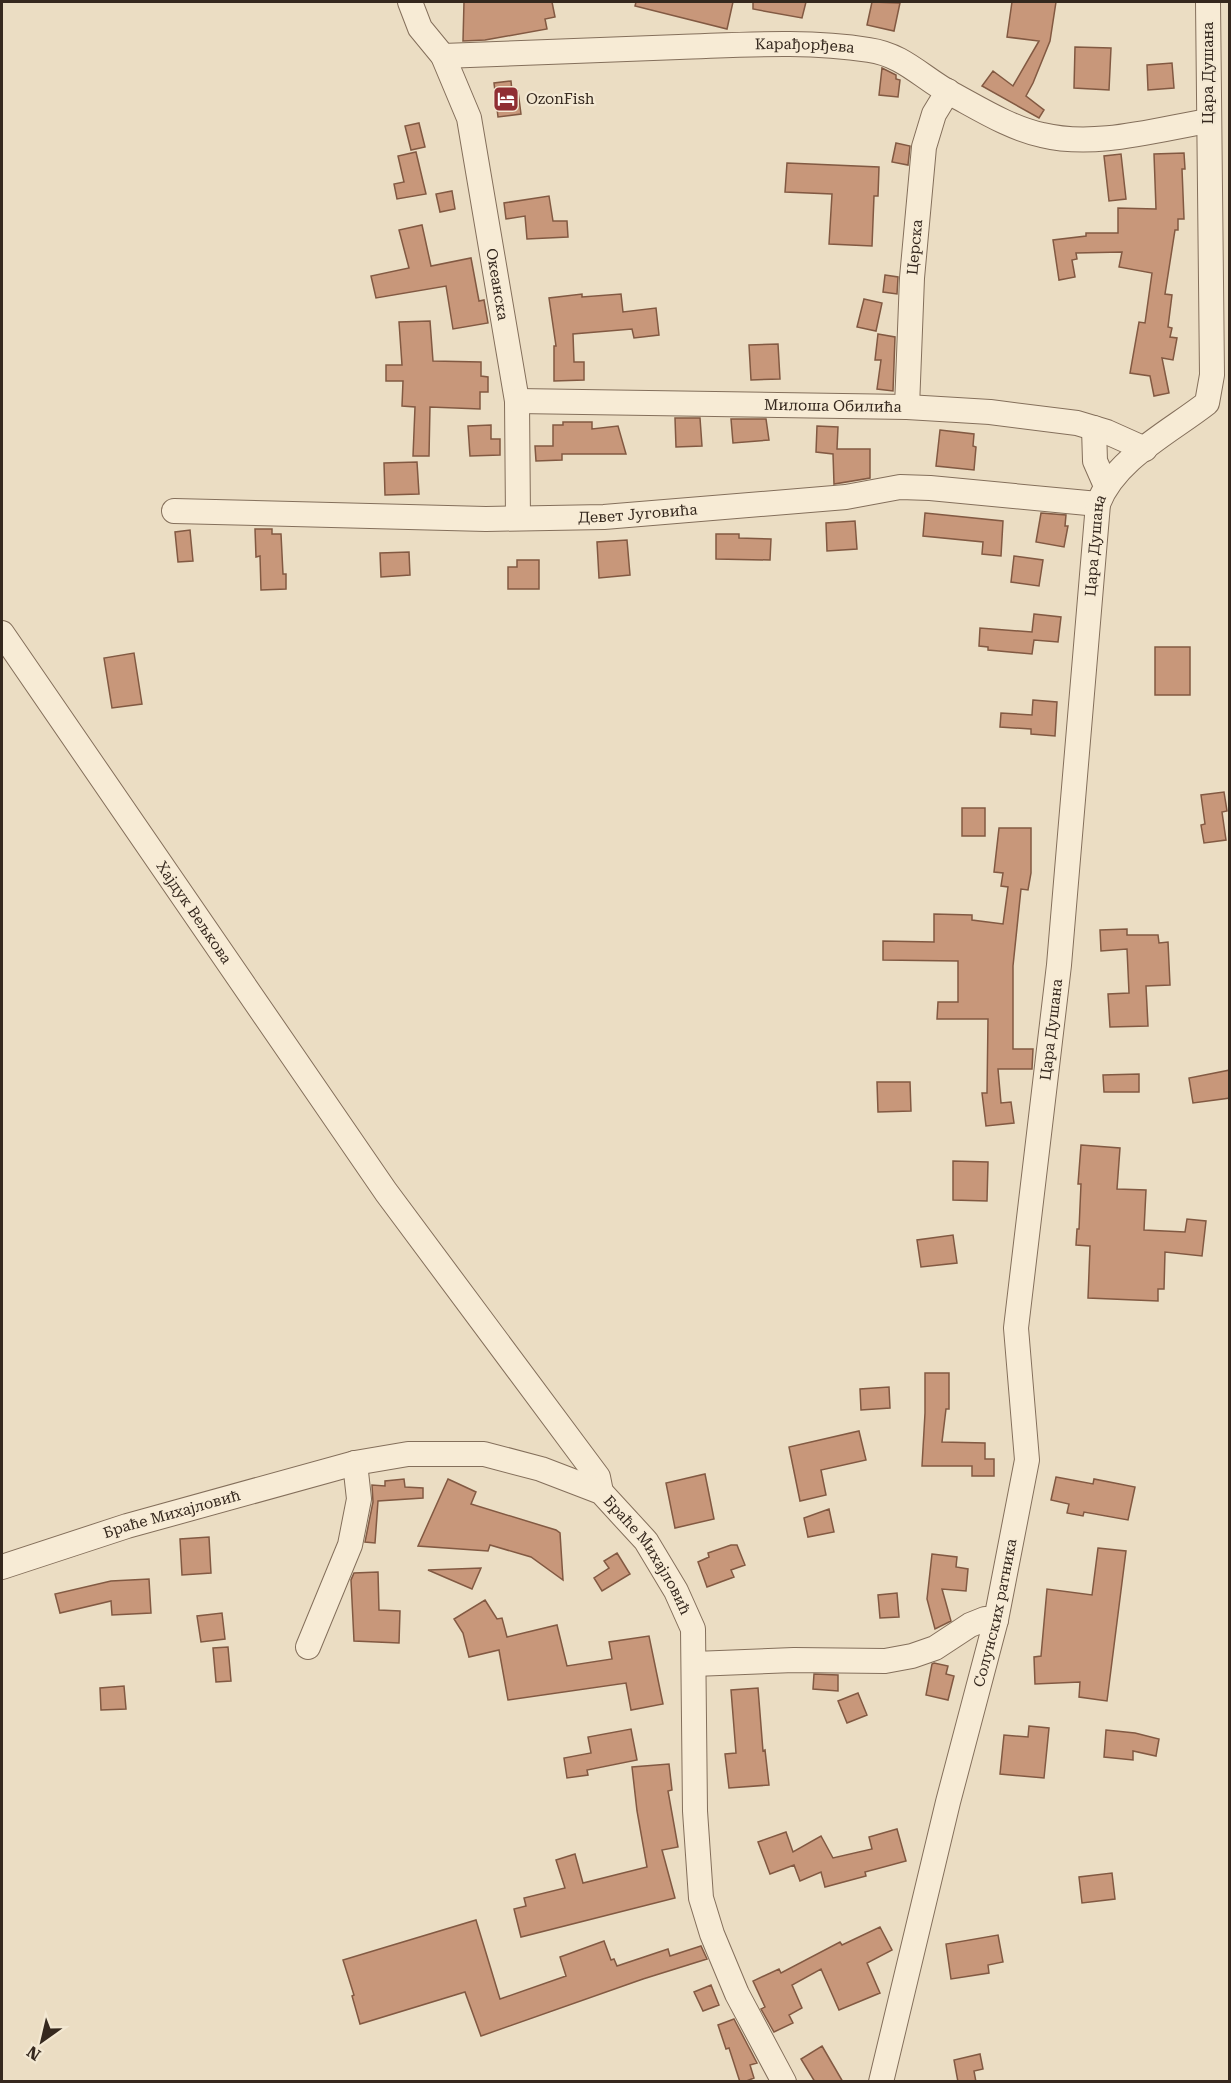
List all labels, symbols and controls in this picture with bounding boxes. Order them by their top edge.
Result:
street label: Цара Душана [1199,22,1217,124]
street label: Карађорђева [755,35,855,57]
hotel icon: OzonFish [491,84,521,114]
place label: OzonFish [526,90,595,108]
street label: Церска [903,219,926,276]
street label: Океанска [482,247,512,322]
street label: Милоша Обилића [764,396,902,416]
street label: Цара Душана [1081,492,1110,597]
street label: Девет Југовића [578,500,698,526]
street label: Хајдук Вељкова [152,858,235,967]
street label: Цара Душана [1036,978,1066,1082]
street label: Браће Михајловић [101,1486,243,1542]
street label: Браће Михајловић [600,1492,695,1618]
street label: Солунских ратника [970,1537,1021,1689]
north arrow [12,2011,72,2071]
text: N [23,2042,44,2064]

